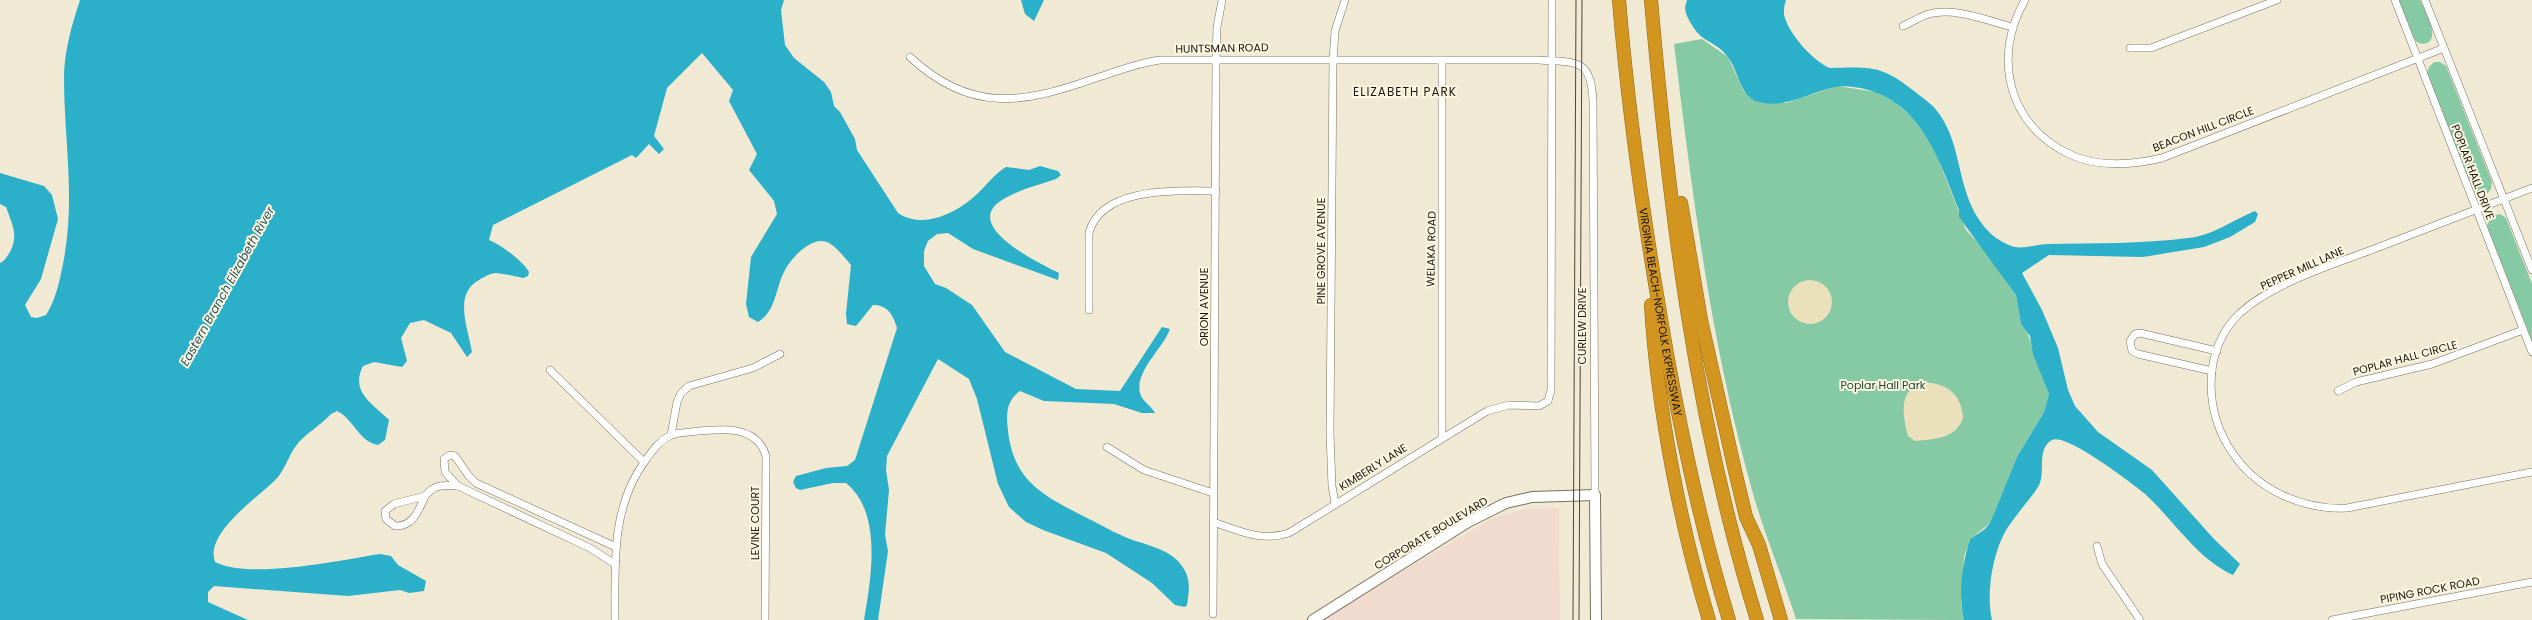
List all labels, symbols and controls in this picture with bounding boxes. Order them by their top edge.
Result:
street label: HUNTSMAN ROAD [1175,39,1269,57]
district label: ELIZABETH PARK [1353,83,1457,100]
street label: BEACON HILL CIRCLE [2150,102,2256,156]
street label: POPLAR HALL DRIVE [2447,122,2499,222]
street label: PINE GROVE AVENUE [1313,198,1329,304]
water label: Eastern Branch Elizabeth River [176,203,278,369]
street label: VIRGINIA BEACH-NORFOLK EXPRESSWAY [1635,207,1687,418]
street label: WELAKA ROAD [1422,211,1440,287]
street label: PEPPER MILL LANE [2258,242,2346,294]
street label: ORION AVENUE [1196,268,1212,346]
street label: CURLEW DRIVE [1574,288,1590,364]
street label: POPLAR HALL CIRCLE [2351,336,2459,380]
park label: Poplar Hall Park [1841,377,1926,393]
street label: KIMBERLY LANE [1336,440,1410,494]
street label: LEVINE COURT [747,486,763,560]
street label: CORPORATE BOULEVARD [1371,493,1491,573]
street label: PIPING ROCK ROAD [2379,572,2481,608]

